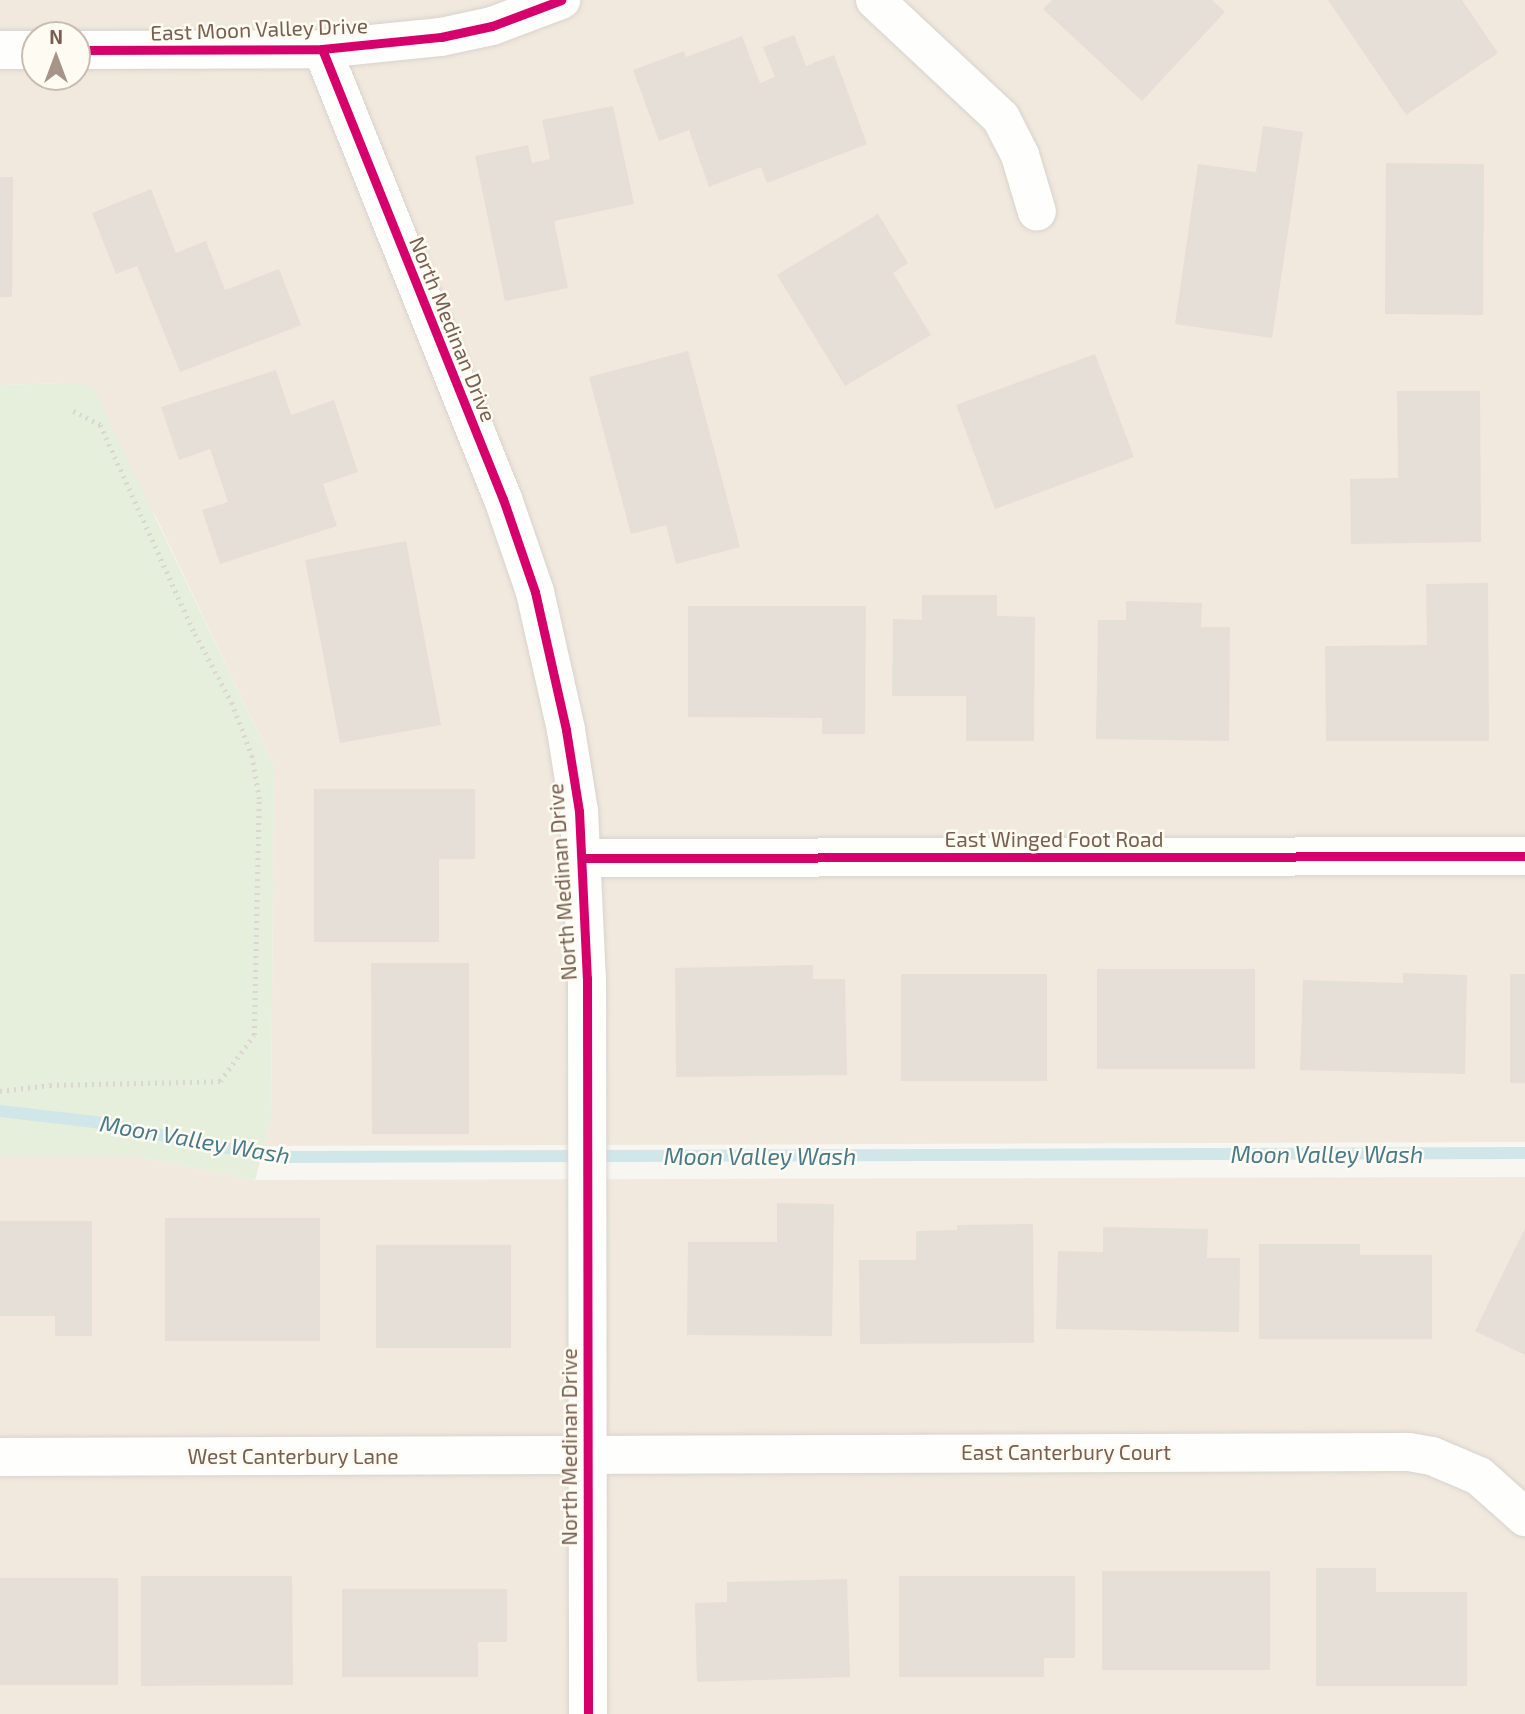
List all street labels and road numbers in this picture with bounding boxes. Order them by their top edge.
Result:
street label: East Moon Valley Drive [149,13,369,45]
street label: North Medinan Drive [404,233,502,425]
street label: North Medinan Drive [543,783,581,981]
street label: East Winged Foot Road [944,826,1164,852]
street label: North Medinan Drive [556,1348,582,1546]
street label: East Canterbury Court [961,1439,1171,1465]
street label: West Canterbury Lane [187,1443,399,1469]

